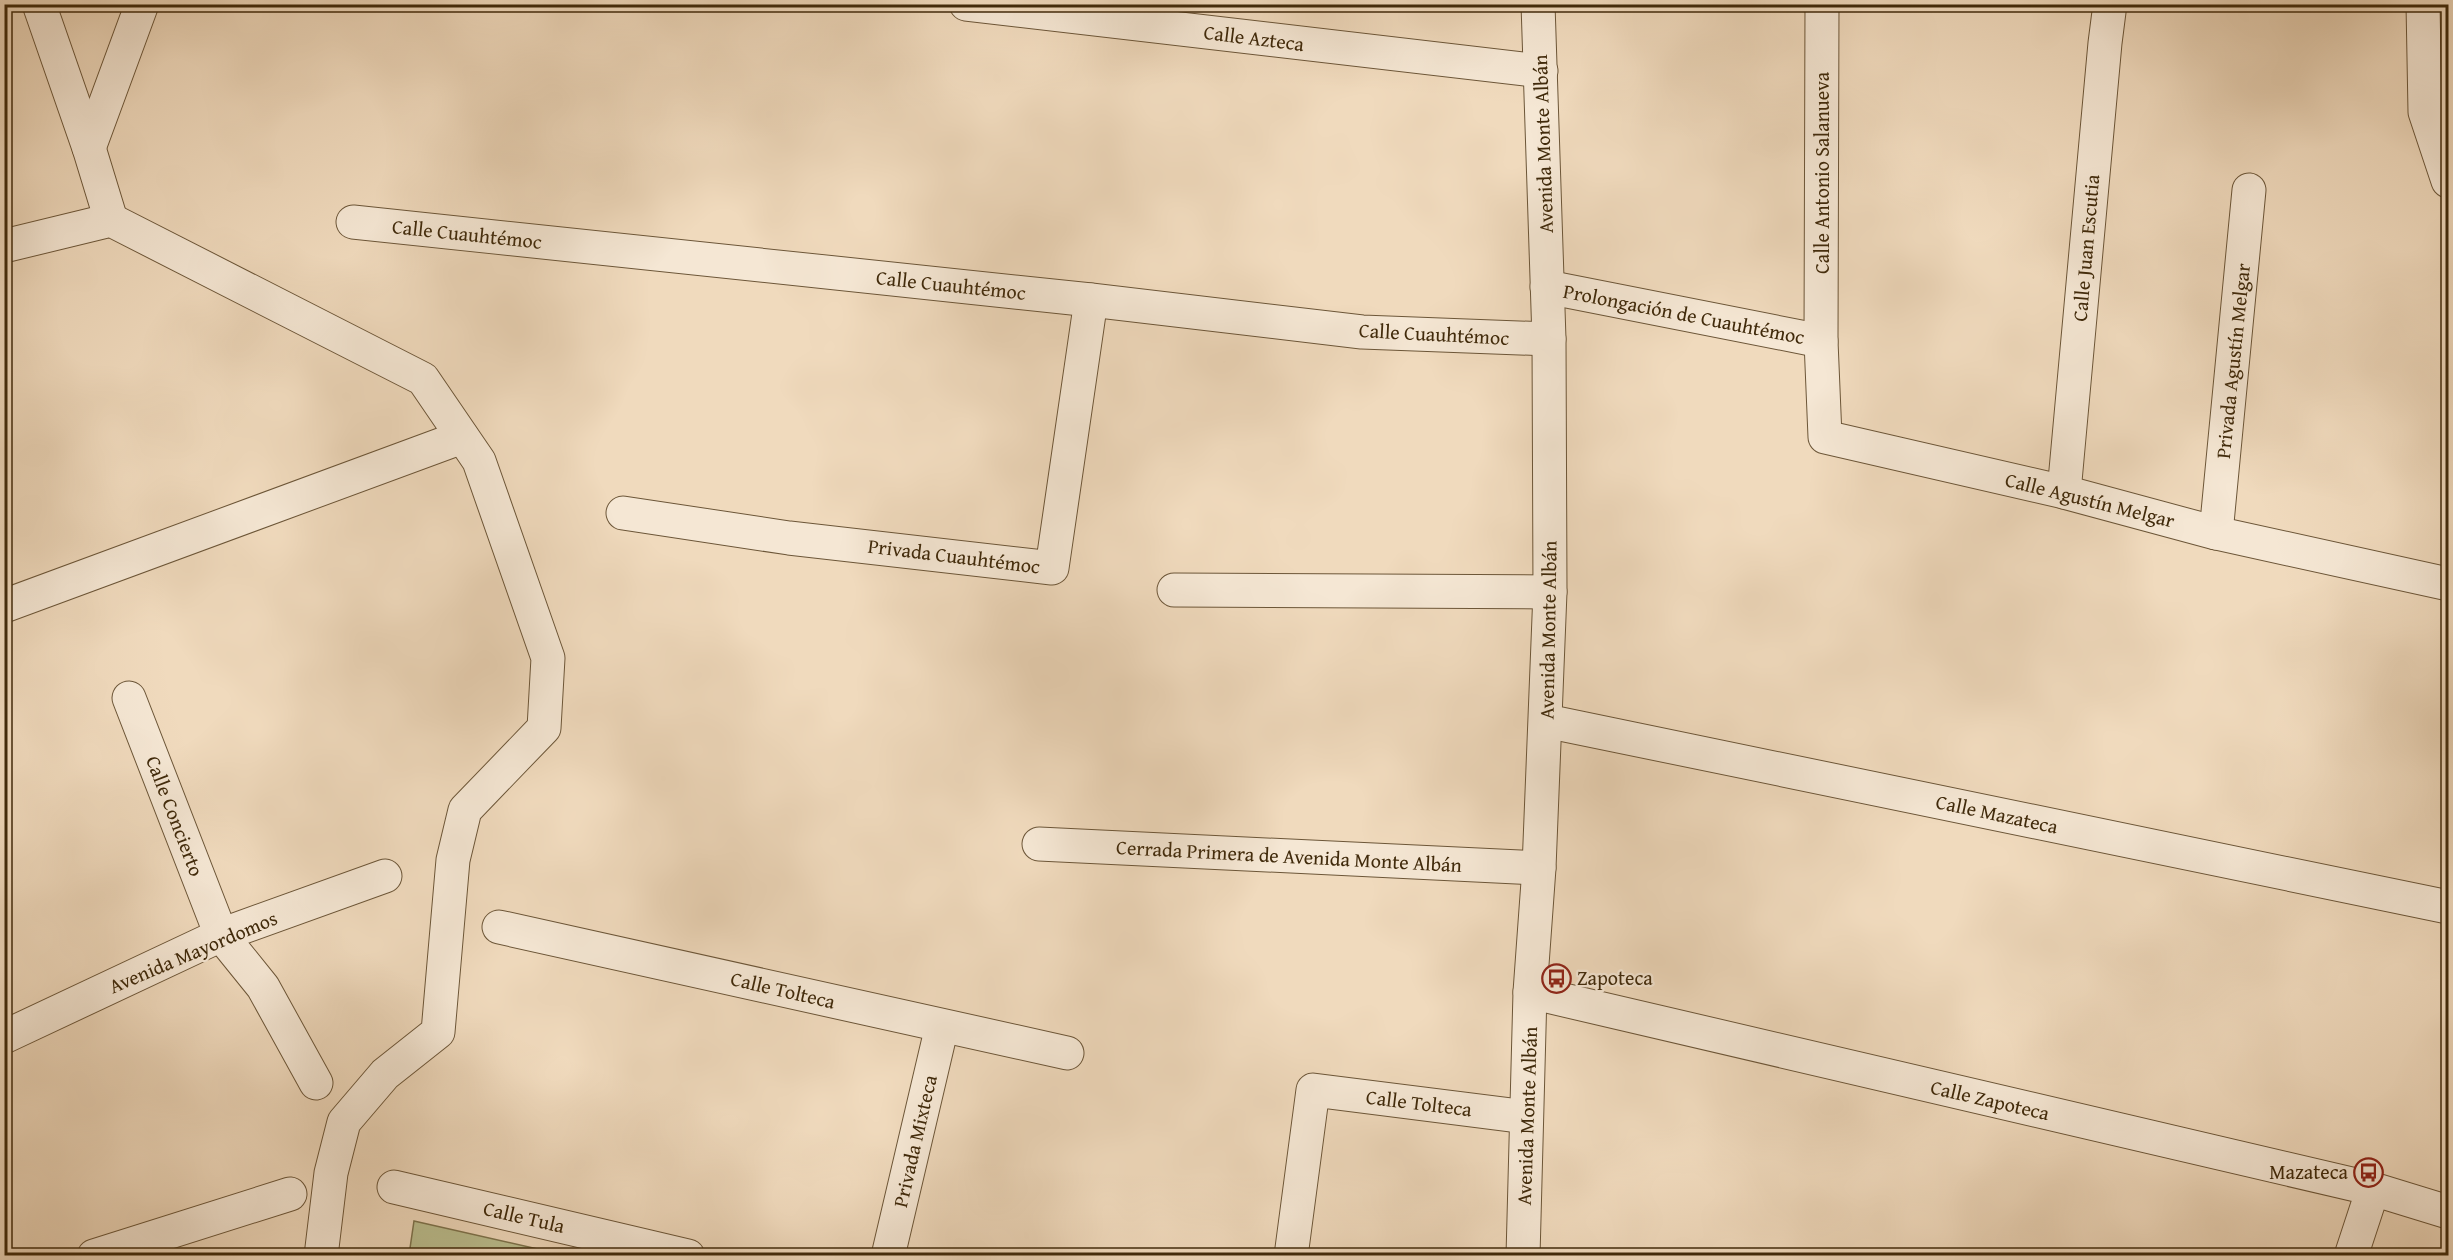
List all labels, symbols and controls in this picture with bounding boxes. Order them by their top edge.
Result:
street label: Calle Azteca [1202,17,1306,58]
street label: Avenida Monte Albán [1525,54,1560,234]
street label: Calle Antonio Salanueva [1807,71,1836,274]
street label: Calle Juan Escutia [2065,173,2106,323]
street label: Calle Cuauhtémoc [391,211,543,256]
street label: Calle Cuauhtémoc [875,262,1027,307]
street label: Privada Agustín Melgar [2208,262,2257,460]
street label: Prolongación de Cuauhtémoc [1561,276,1807,351]
street label: Calle Cuauhtémoc [1358,315,1510,352]
street label: Calle Agustín Melgar [2002,464,2178,535]
street label: Privada Cuauhtémoc [866,531,1042,580]
street label: Avenida Monte Albán [1531,540,1564,720]
street label: Calle Concierto [139,751,212,880]
street label: Calle Mazateca [1933,786,2061,841]
street label: Cerrada Primera de Avenida Monte Albán [1115,832,1463,879]
street label: Avenida Mayordomos [104,903,282,1000]
bus stop icon: Zapoteca [1540,962,1572,994]
street label: Calle Tolteca [728,963,839,1016]
place label: Zapoteca [1577,963,1653,992]
street label: Avenida Monte Albán [1509,1026,1544,1206]
street label: Privada Mixteca [885,1071,944,1210]
street label: Calle Zapoteca [1928,1072,2053,1127]
street label: Calle Tolteca [1365,1082,1474,1123]
bus stop icon: Mazateca [2353,1156,2385,1188]
place label: Mazateca [2269,1157,2349,1186]
street label: Calle Tula [481,1193,568,1240]

